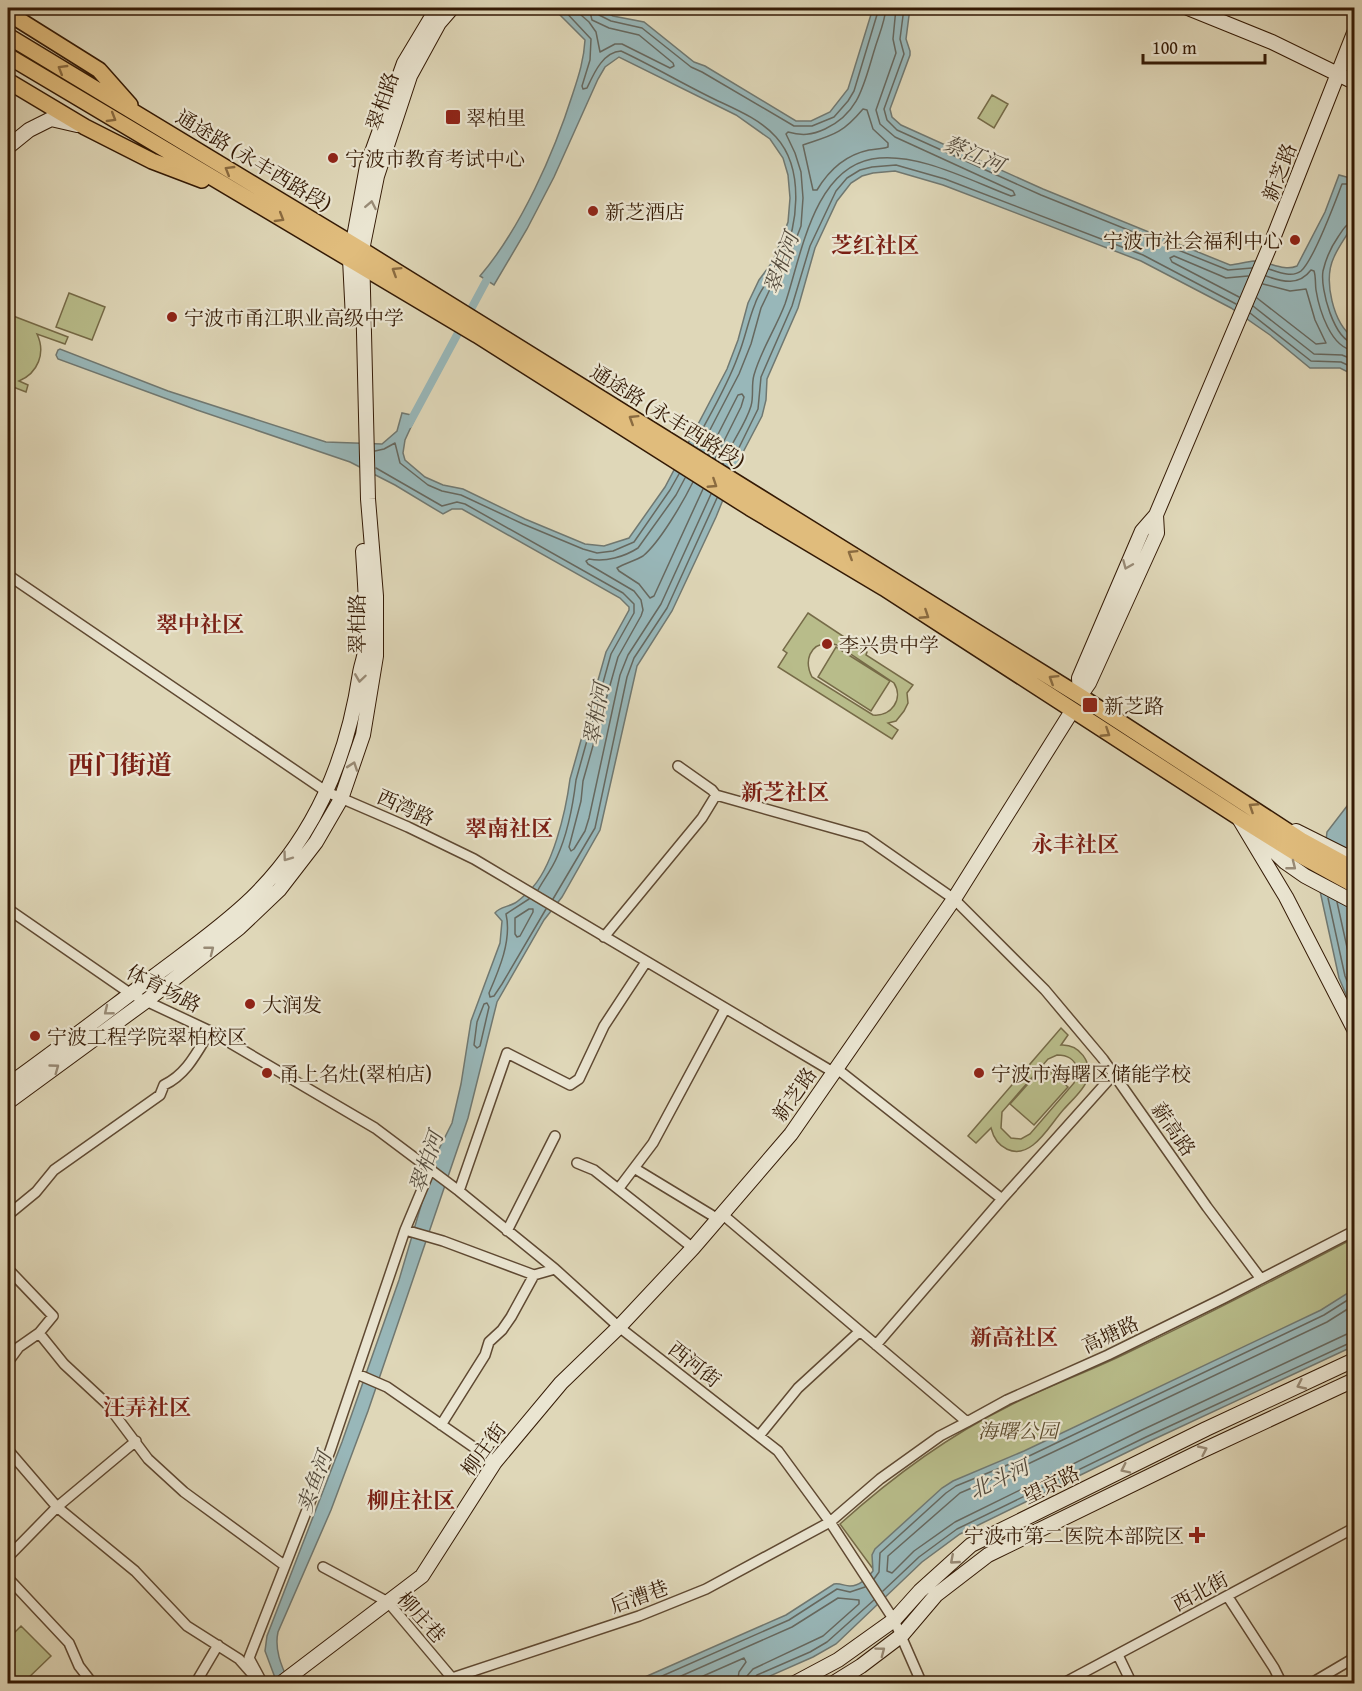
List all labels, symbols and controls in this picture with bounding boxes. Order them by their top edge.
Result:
scale bar [1143,27,1264,65]
text: 100 m [1152,34,1197,61]
one-way arrow [58,65,68,76]
street label: 翠柏路 [359,68,405,134]
street label: 通途路 (永丰西路段) [171,102,337,218]
place label: 翠柏里 [466,103,526,132]
marker: 翠柏里 [444,108,462,126]
one-way arrow [106,111,116,122]
water label: 蔡江河 [939,127,1013,182]
street label: 新芝路 [1255,139,1303,205]
place label: 宁波市教育考试中心 [345,144,525,173]
marker: 宁波市教育考试中心 [326,151,340,165]
one-way arrow [225,166,235,177]
place label: 新芝酒店 [605,197,685,226]
one-way arrow [364,201,377,211]
marker: 新芝酒店 [586,204,600,218]
one-way arrow [274,210,284,222]
water label: 翠柏河 [756,224,808,298]
place label: 宁波市社会福利中心 [1103,226,1283,255]
district label: 芝红社区 [831,229,919,261]
marker: 宁波市社会福利中心 [1288,233,1302,247]
one-way arrow [392,267,402,279]
place label: 宁波市甬江职业高级中学 [184,303,404,332]
marker: 宁波市甬江职业高级中学 [165,310,179,324]
street label: 通途路 (永丰西路段) [585,357,751,475]
one-way arrow [629,414,639,426]
one-way arrow [706,477,717,488]
one-way arrow [847,551,858,562]
one-way arrow [1122,559,1134,570]
street label: 翠柏路 [342,594,371,654]
district label: 翠中社区 [156,608,244,640]
one-way arrow [918,608,929,619]
place label: 李兴贵中学 [839,630,939,659]
marker: 李兴贵中学 [820,637,834,651]
one-way arrow [354,674,366,683]
one-way arrow [1049,675,1059,687]
water label: 翠柏河 [575,676,617,748]
place label: 新芝路 [1104,691,1164,720]
marker: 新芝路 [1081,696,1099,714]
one-way arrow [1100,725,1110,737]
district label: 西门街道 [68,745,172,784]
one-way arrow [345,761,358,772]
district label: 新芝社区 [741,776,829,808]
street label: 西湾路 [373,782,439,832]
one-way arrow [1248,803,1259,814]
district label: 翠南社区 [465,812,553,844]
district label: 永丰社区 [1031,828,1119,860]
one-way arrow [283,851,294,862]
one-way arrow [1285,859,1296,870]
one-way arrow [204,947,215,958]
street label: 体育场路 [122,957,206,1019]
place label: 大润发 [262,990,322,1019]
marker: 大润发 [243,997,257,1011]
one-way arrow [104,1004,115,1015]
place label: 宁波工程学院翠柏校区 [47,1022,247,1051]
marker: 宁波工程学院翠柏校区 [28,1029,42,1043]
place label: 甬上名灶(翠柏店) [279,1059,432,1088]
place label: 宁波市海曙区储能学校 [991,1059,1191,1088]
street label: 新芝路 [765,1061,823,1127]
one-way arrow [48,1064,59,1075]
marker: 甬上名灶(翠柏店) [260,1066,274,1080]
marker: 宁波市海曙区储能学校 [972,1066,986,1080]
street label: 薪高路 [1145,1096,1203,1162]
water label: 翠柏河 [401,1123,452,1197]
street label: 高塘路 [1077,1308,1143,1360]
district label: 新高社区 [970,1321,1058,1353]
street label: 西河街 [662,1334,728,1394]
one-way arrow [1297,1378,1308,1390]
district label: 汪弄社区 [103,1391,191,1423]
street label: 柳庄街 [454,1416,512,1482]
park label: 海曙公园 [978,1416,1061,1445]
water label: 卖鱼河 [289,1443,341,1517]
one-way arrow [1196,1445,1207,1457]
water label: 北斗河 [964,1450,1038,1506]
street label: 望京路 [1018,1458,1084,1510]
one-way arrow [1121,1462,1132,1473]
district label: 柳庄社区 [367,1484,455,1516]
place label: 宁波市第二医院本部院区 [964,1521,1184,1550]
marker: 宁波市第二医院本部院区 [1188,1526,1206,1544]
one-way arrow [950,1553,961,1564]
street label: 西北街 [1167,1564,1233,1618]
street label: 后漕巷 [606,1572,672,1620]
street label: 柳庄巷 [391,1585,453,1649]
one-way arrow [874,1648,885,1659]

